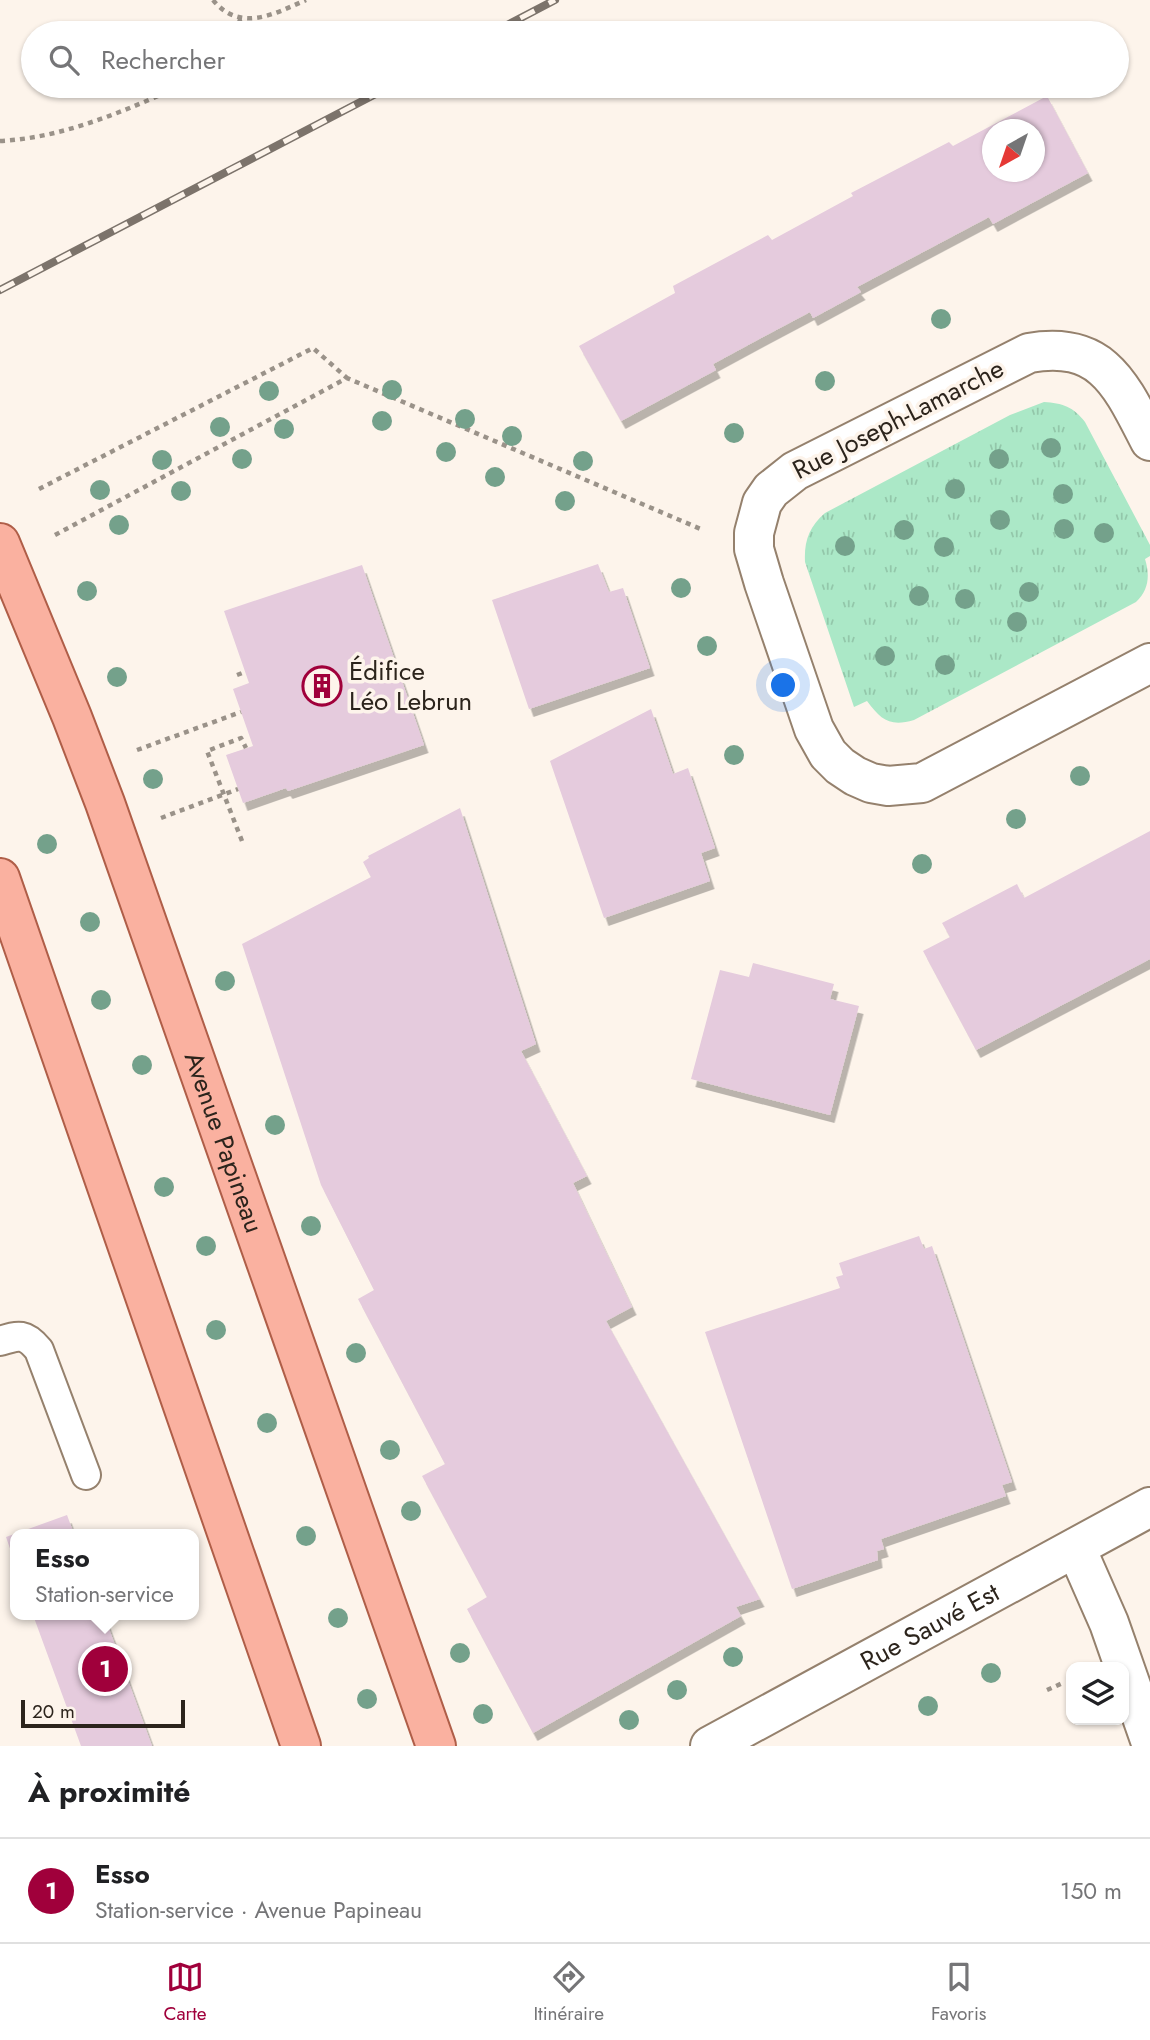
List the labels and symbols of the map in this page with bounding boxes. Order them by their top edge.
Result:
north arrow [982,119,1045,182]
street label: Rue Joseph-Lamarche [786,349,1010,489]
place label: Édifice Léo Lebrun [349,652,472,720]
building icon: Édifice Léo Lebrun [301,665,343,707]
your location [766,668,800,702]
street label: Avenue Papineau [175,1047,273,1238]
street label: Rue Sauvé Est [853,1573,1007,1680]
pin: 1 [82,1643,128,1695]
scale bar [21,1697,186,1729]

